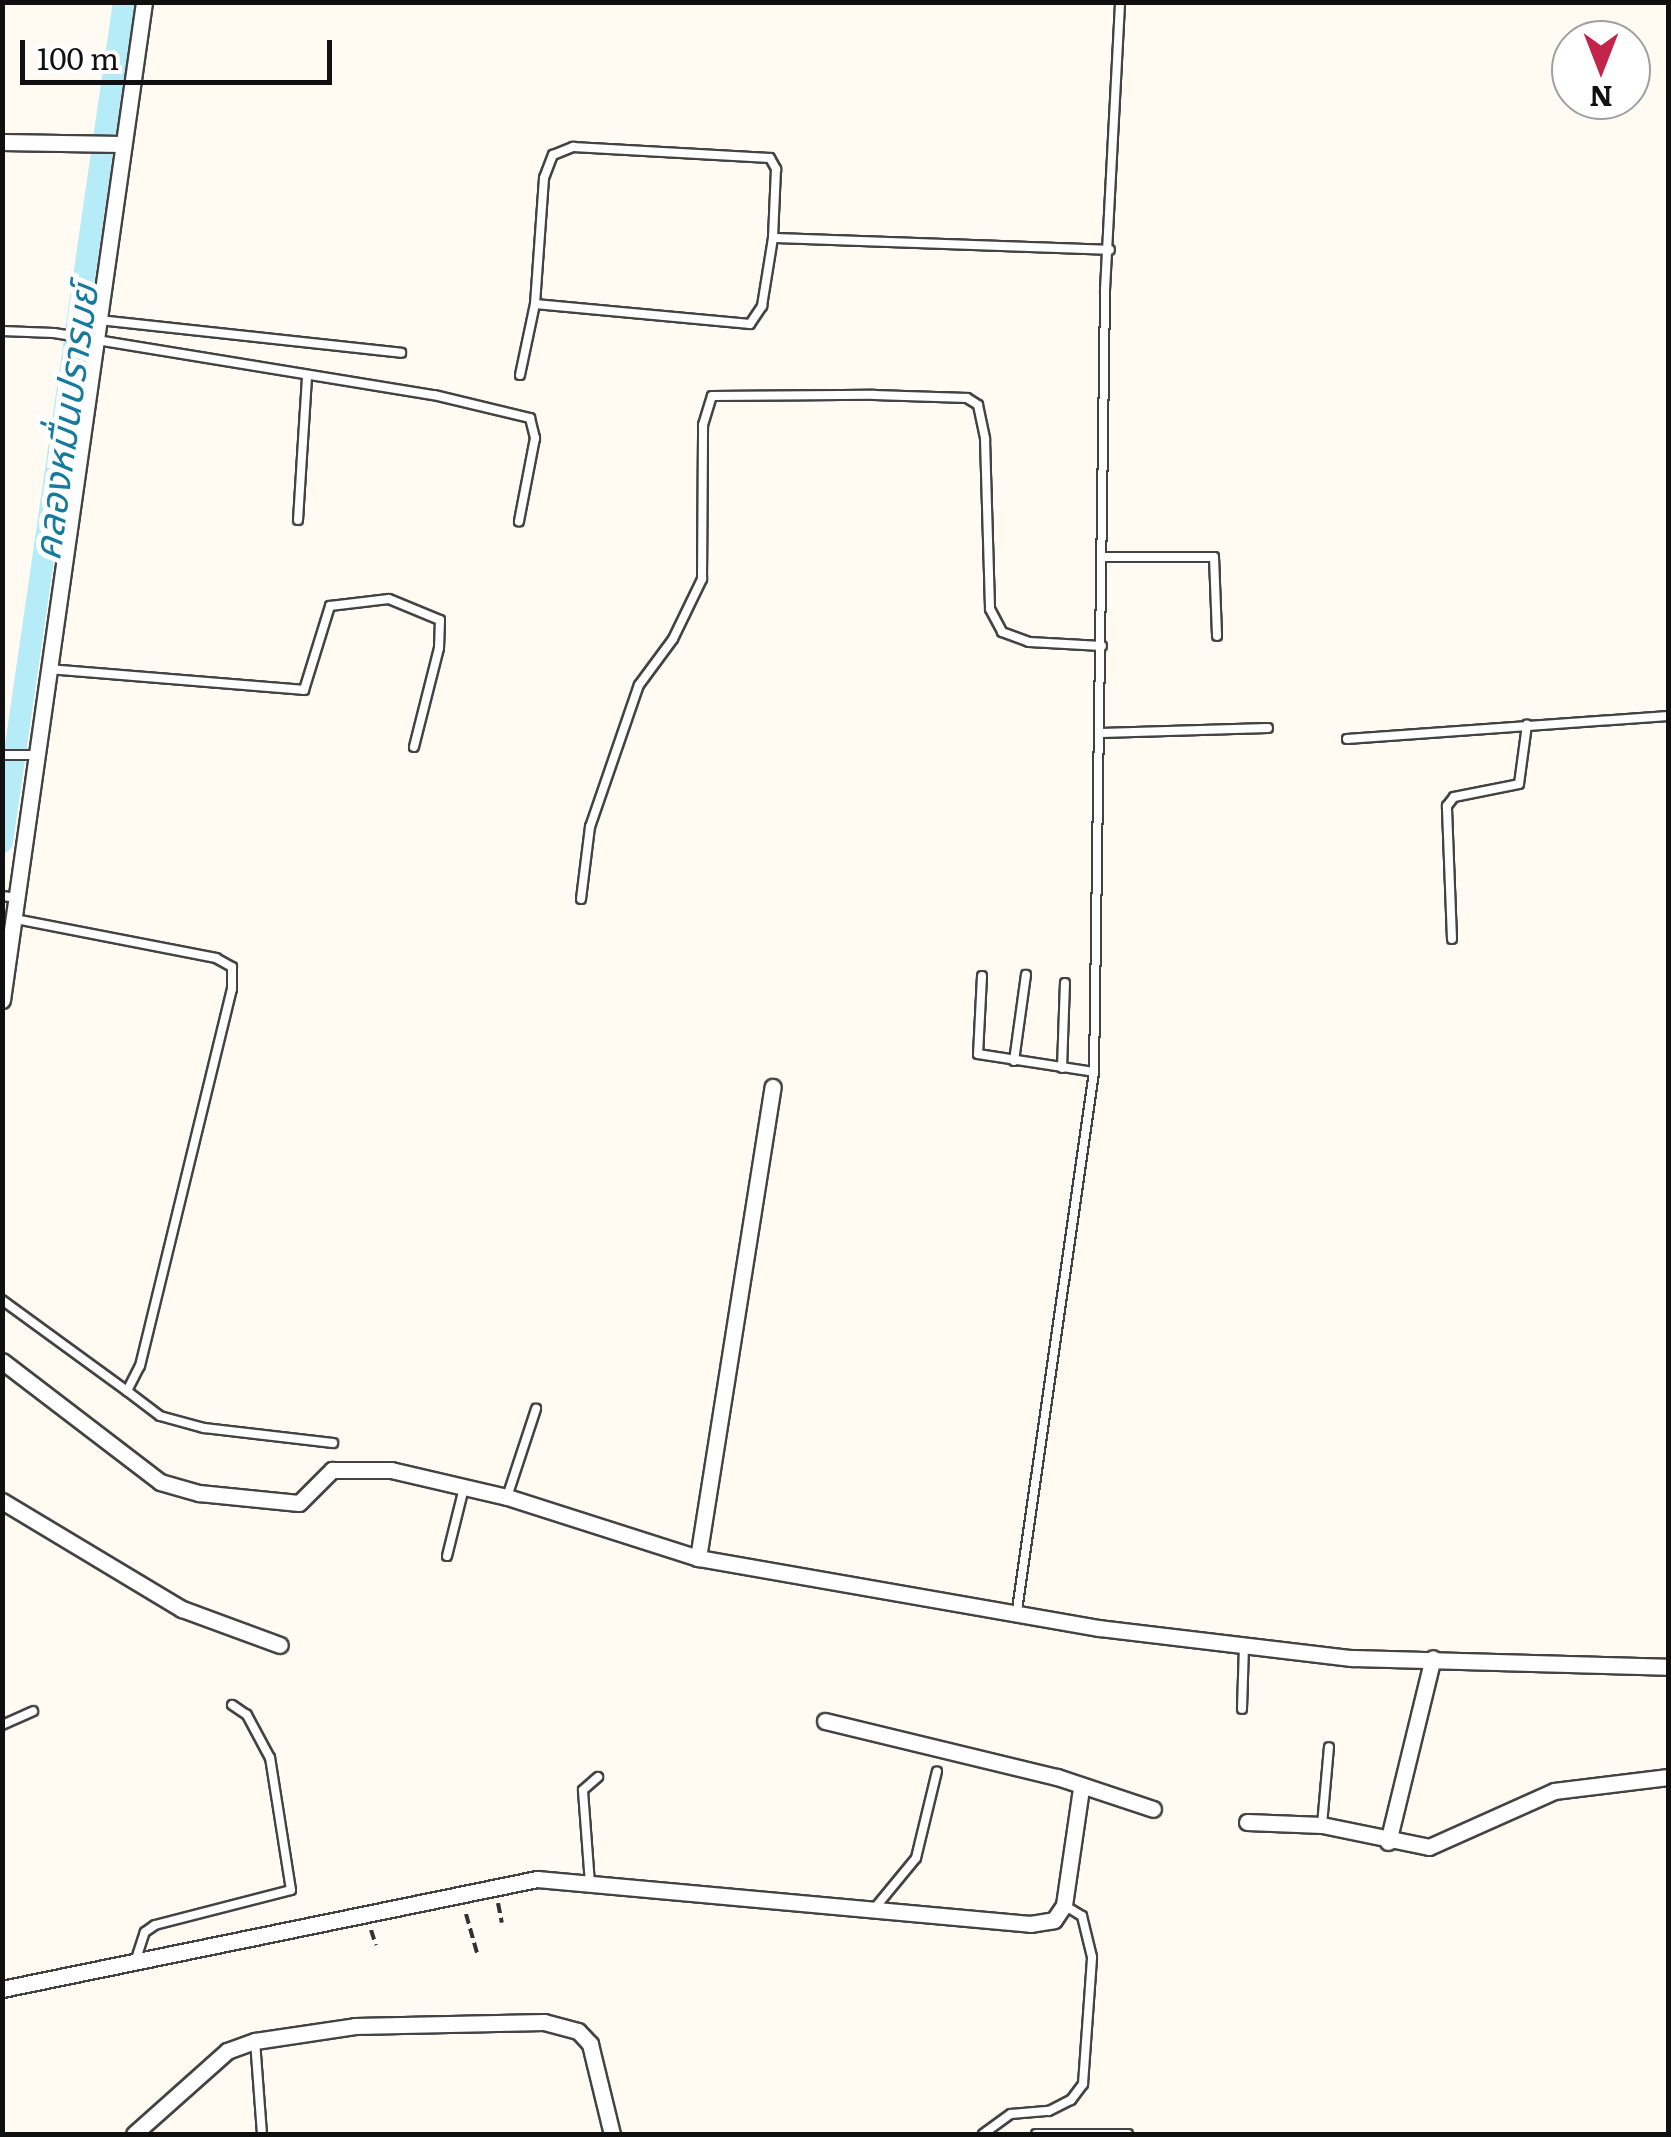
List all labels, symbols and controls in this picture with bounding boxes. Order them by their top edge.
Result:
scale bar [25,20,338,82]
north arrow [1551,20,1651,120]
text: 100 m [37,35,119,79]
text: N [1589,77,1613,119]
water label: คลองหมื่นปรารมย์ [21,281,105,563]

